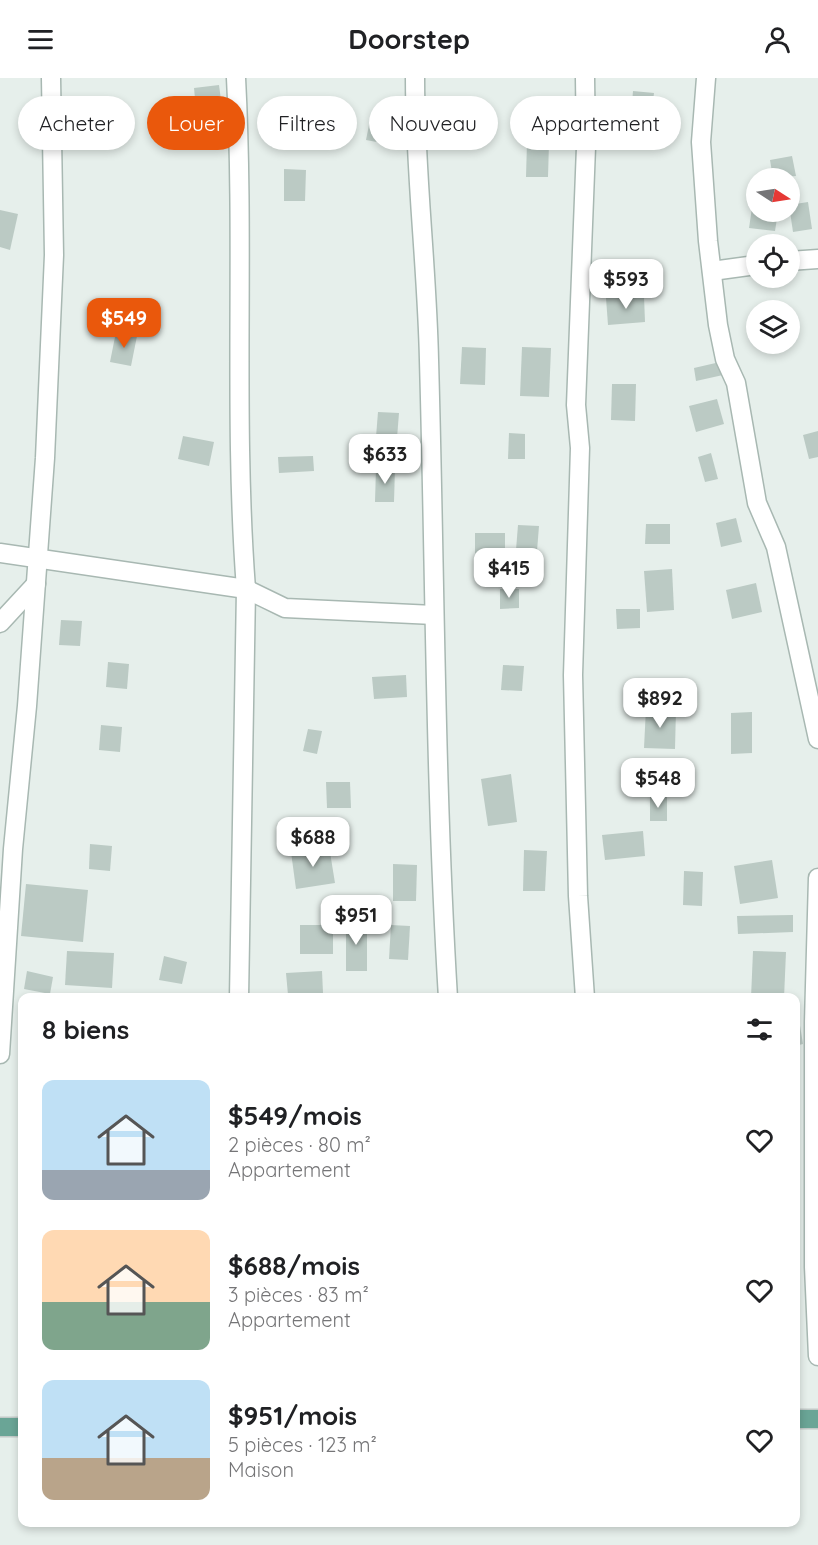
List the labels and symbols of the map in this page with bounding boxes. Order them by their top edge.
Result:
north arrow [746,168,800,222]
pin: $593 [590,259,662,310]
pin: $549 [88,298,160,349]
pin: $633 [349,434,421,485]
pin: $415 [473,548,545,599]
pin: $892 [624,678,696,729]
pin: $548 [622,758,694,809]
pin: $688 [277,817,349,868]
pin: $951 [320,895,392,946]

